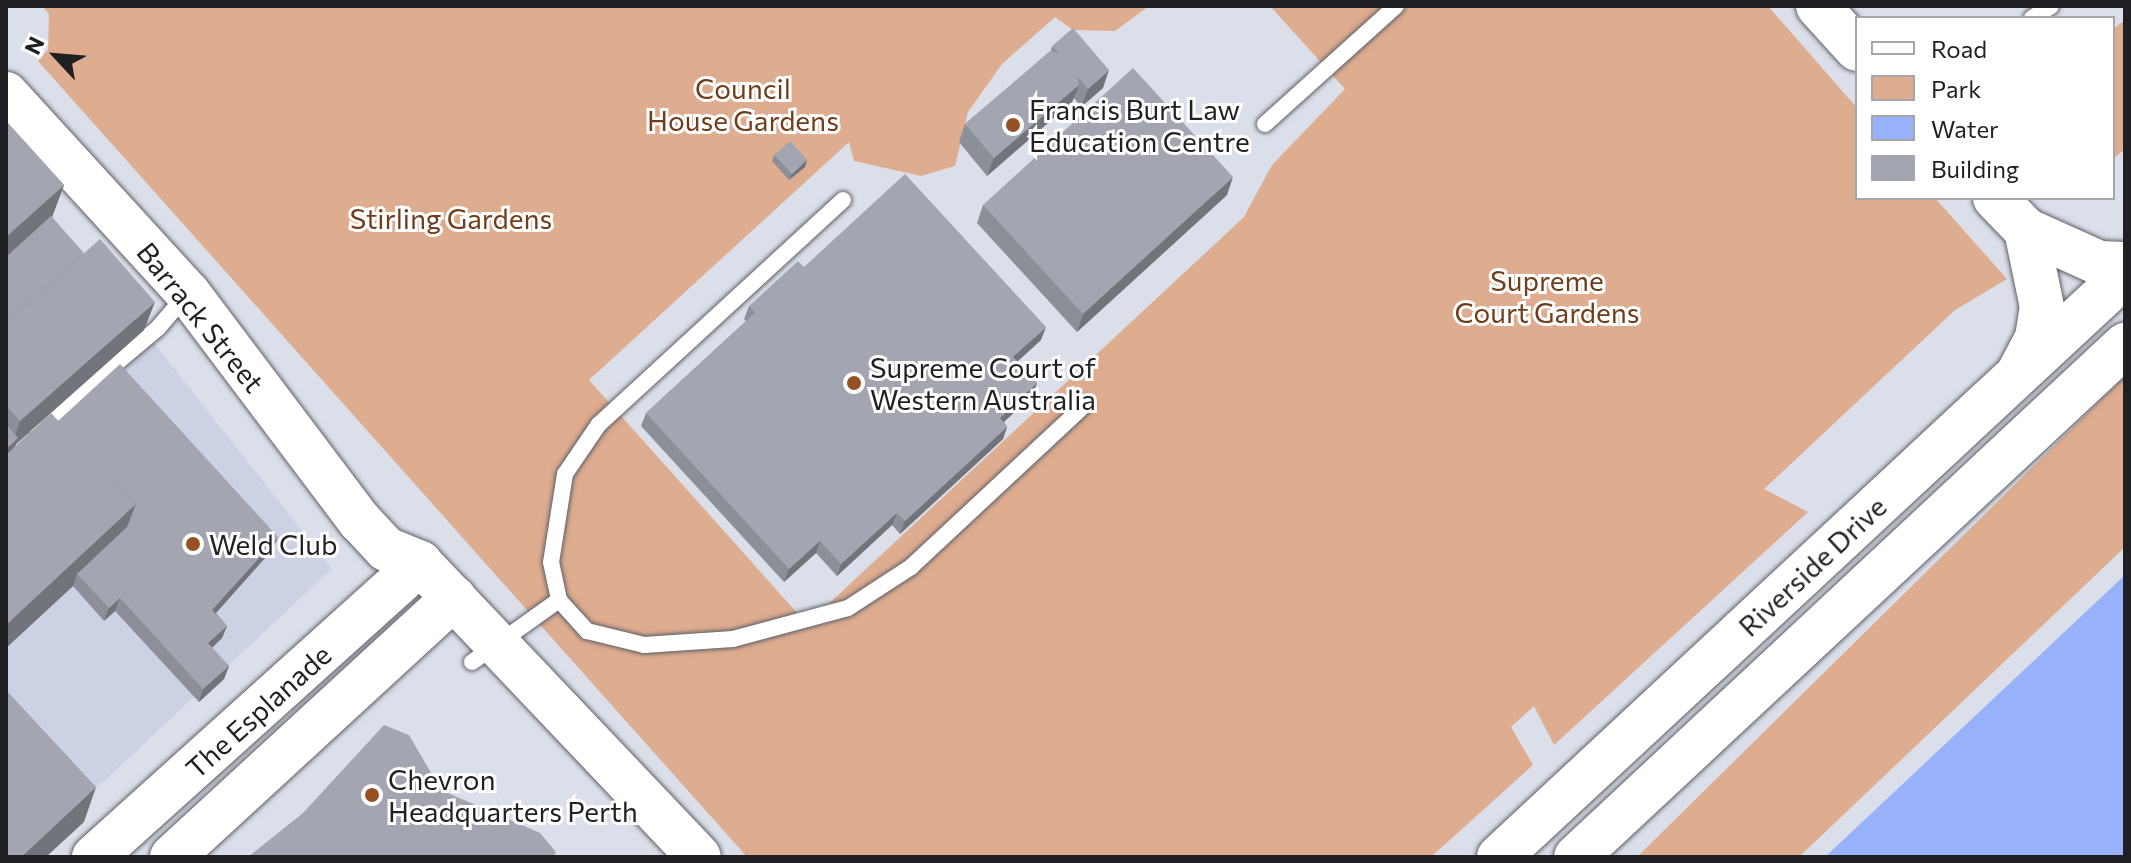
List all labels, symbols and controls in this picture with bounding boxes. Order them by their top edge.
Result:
north arrow [16,16,96,96]
legend [1855,16,2115,200]
text: N [18,32,50,59]
text: Road [1931,34,1987,63]
park label: Council House Gardens [647,71,839,137]
text: Park [1931,74,1981,103]
place label: Francis Burt Law Education Centre [1029,92,1250,158]
text: Water [1931,114,1999,143]
marker: Francis Burt Law Education Centre [1004,116,1022,134]
text: Building [1931,154,2019,183]
park label: Stirling Gardens [350,201,552,235]
street label: Barrack Street [130,235,272,399]
park label: Supreme Court Gardens [1454,263,1640,329]
place label: Supreme Court of Western Australia [870,350,1096,416]
marker: Supreme Court of Western Australia [845,374,863,392]
street label: Riverside Drive [1731,489,1893,643]
place label: Weld Club [209,527,338,561]
marker: Weld Club [184,535,202,553]
street label: The Esplanade [179,637,337,785]
place label: Chevron Headquarters Perth [388,762,638,828]
marker: Chevron Headquarters Perth [363,786,381,804]

